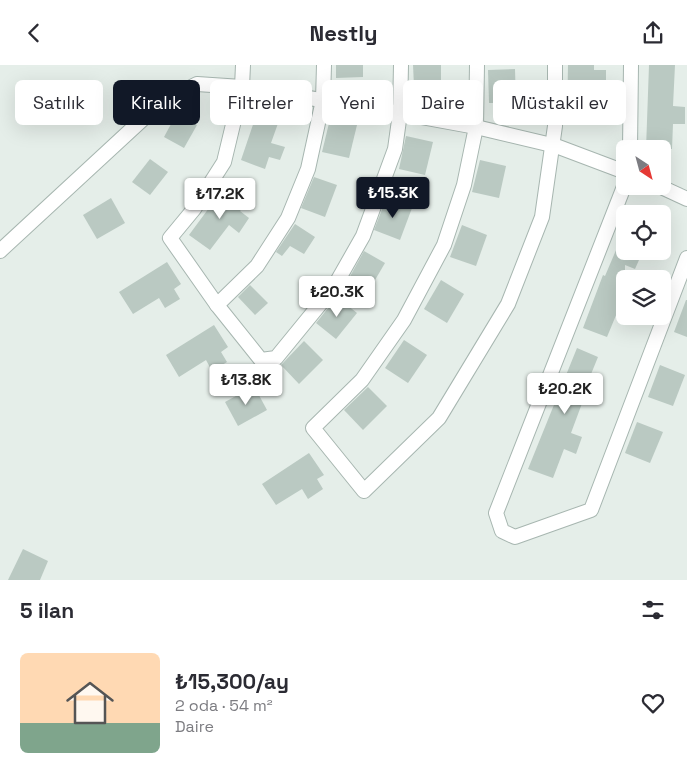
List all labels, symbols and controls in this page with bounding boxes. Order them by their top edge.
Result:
icon: back [20,19,48,47]
text: Nestly [309,19,378,47]
icon: share [639,19,667,47]
chip: Satılık [15,80,103,125]
chip: Kiralık [113,80,200,125]
chip: Filtreler [210,80,312,125]
chip: Yeni [322,80,393,125]
chip: Daire [403,80,483,125]
chip: Müstakil ev [493,80,626,125]
north arrow [616,140,671,195]
map controls [616,140,671,325]
pin: ₺17.2K [179,177,261,220]
pin: ₺15.3K [352,177,434,219]
text: ₺15.3K [367,182,419,203]
text: ₺17.2K [195,183,245,204]
button: locate [616,205,671,260]
button: layers [616,270,671,325]
pin: ₺20.3K [296,275,378,318]
text: ₺20.3K [310,281,364,302]
pin: ₺13.8K [205,363,287,406]
text: ₺13.8K [220,369,272,390]
pin: ₺20.2K [524,373,606,415]
text: ₺20.2K [538,378,592,399]
icon: filters [639,596,667,624]
text: 5 ilan [20,597,74,624]
text: ₺15,300/ay [175,668,289,695]
icon: home [60,673,120,733]
icon: heart [639,689,667,717]
text: 2 oda · 54 m² [175,695,273,716]
text: Daire [175,716,214,737]

